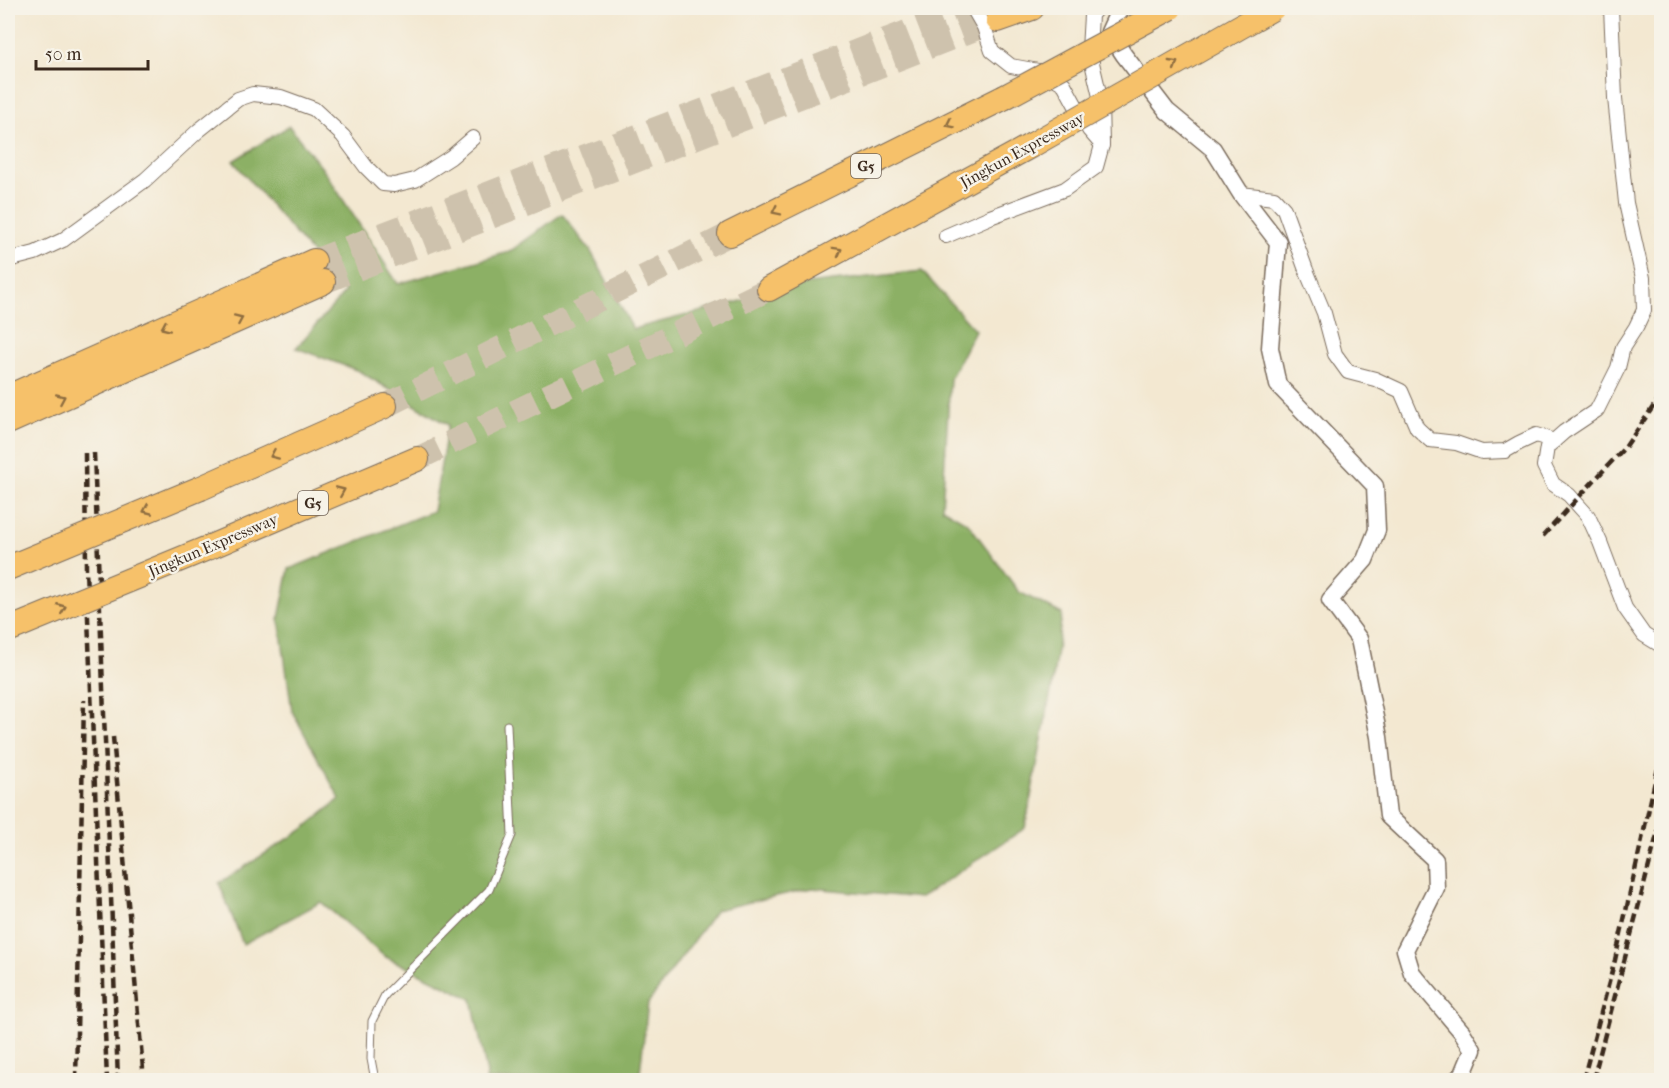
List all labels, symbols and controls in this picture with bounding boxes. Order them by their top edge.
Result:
scale bar [36,33,148,71]
text: 50 m [45,44,82,65]
one-way arrow [1168,60,1178,71]
street label: Jingkun Expressway [955,108,1088,193]
one-way arrow [946,117,957,128]
road number: G5 [851,154,881,178]
one-way arrow [771,203,782,215]
one-way arrow [832,247,843,258]
one-way arrow [233,314,244,326]
one-way arrow [160,320,171,332]
one-way arrow [55,393,66,405]
one-way arrow [270,448,281,460]
one-way arrow [334,486,345,498]
road number: G5 [298,491,328,515]
one-way arrow [142,503,153,515]
street label: Jingkun Expressway [144,509,281,582]
one-way arrow [55,603,66,615]

